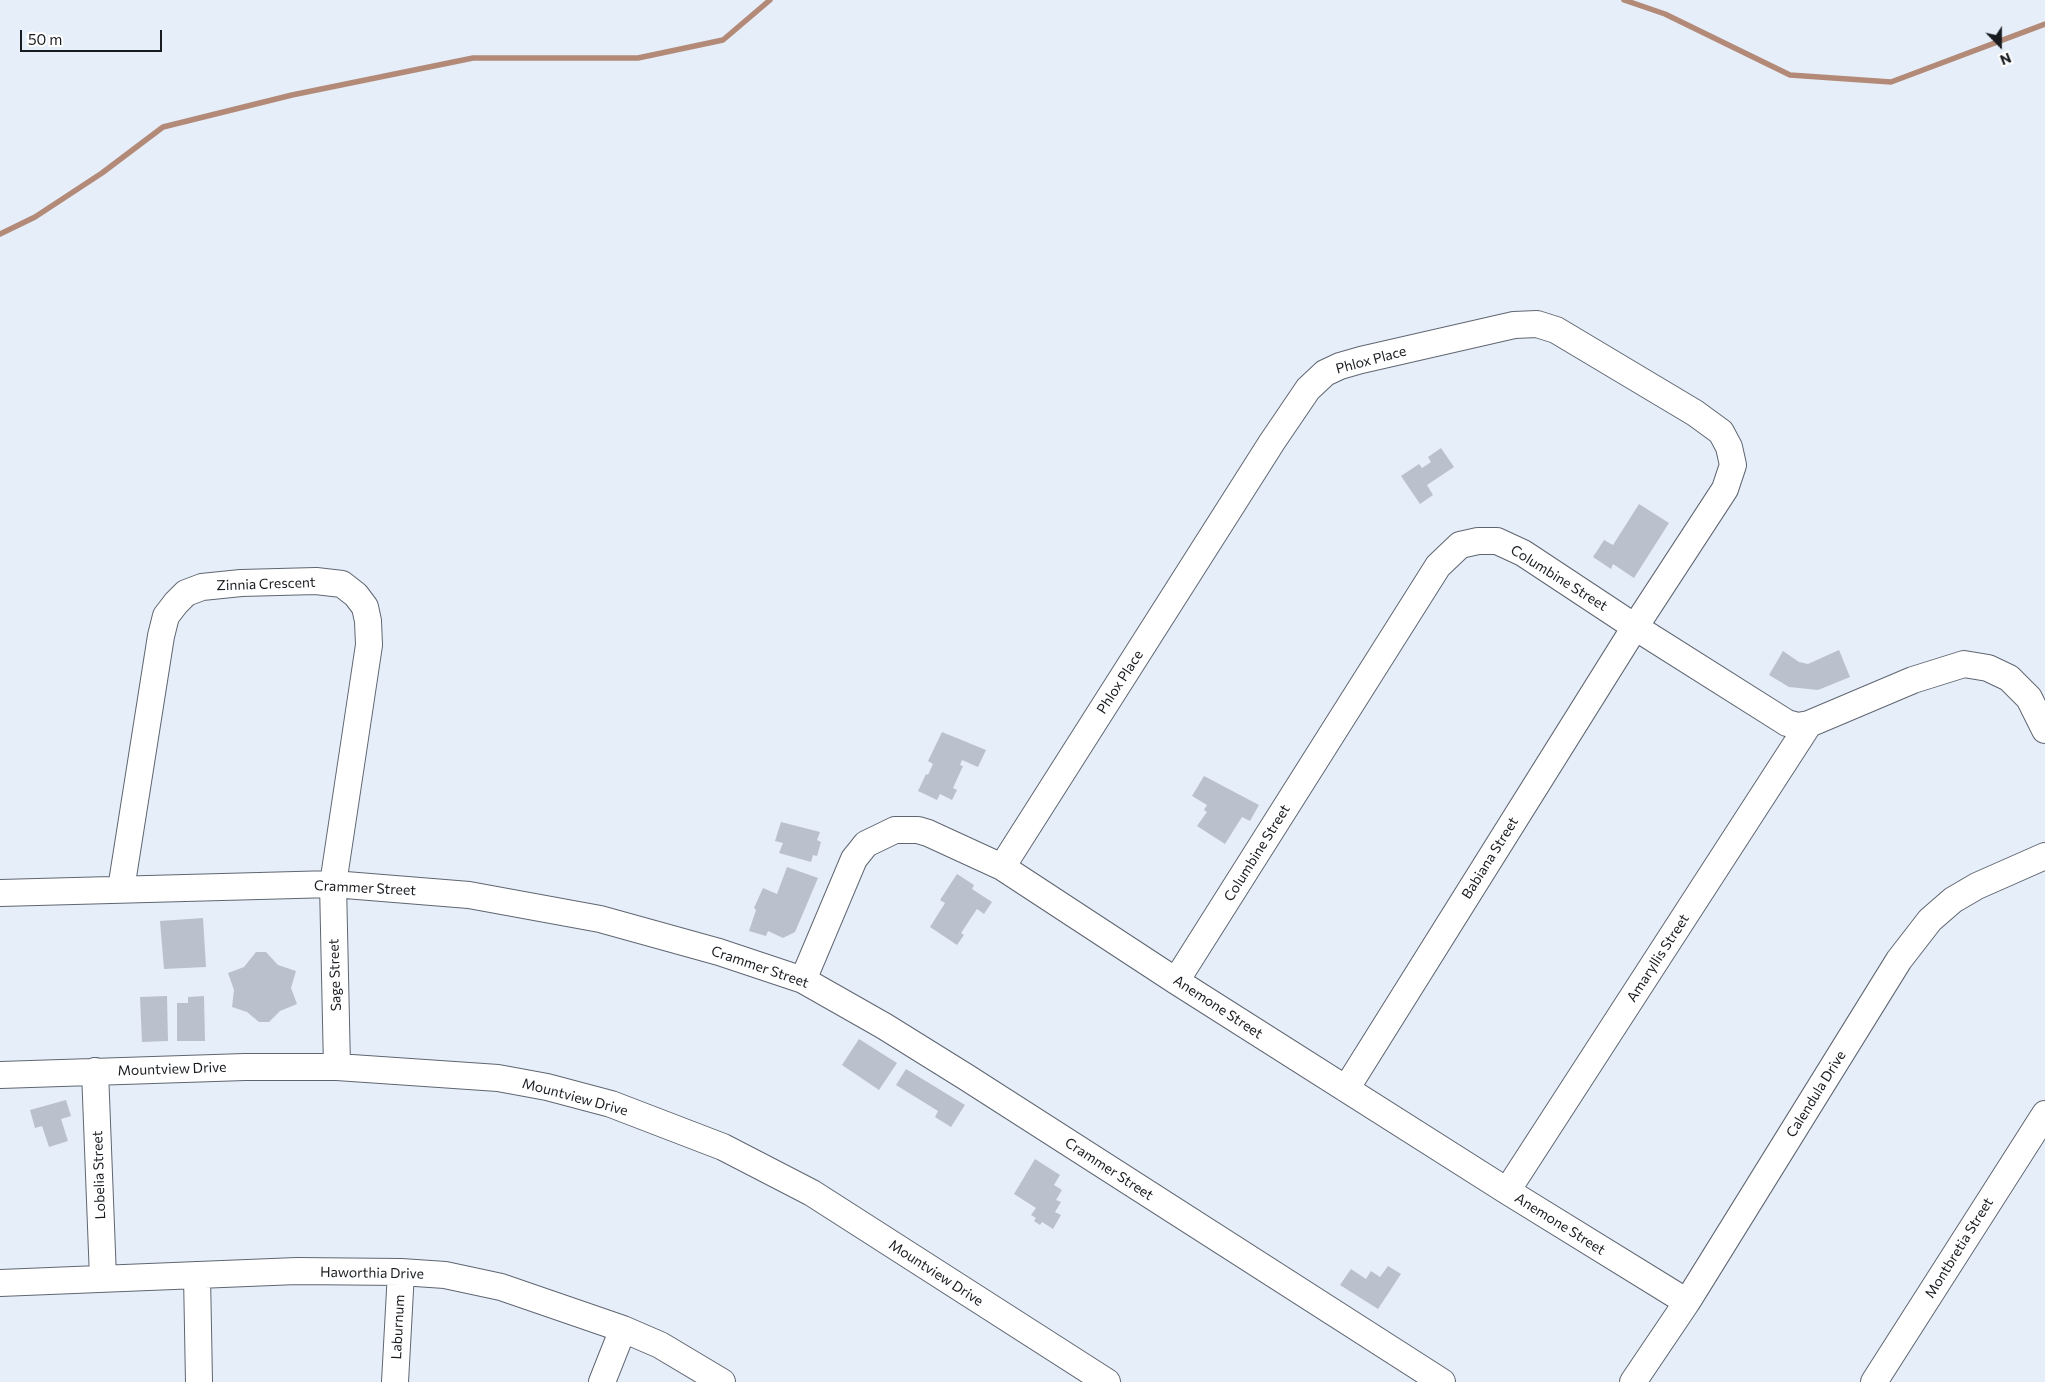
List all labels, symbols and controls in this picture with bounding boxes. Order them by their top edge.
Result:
scale bar [22,20,165,52]
north arrow [1975,20,2025,70]
text: 50 m [28,30,62,48]
text: N [1998,50,2014,69]
street label: Phlox Place [1334,343,1408,377]
street label: Columbine Street [1507,541,1611,615]
street label: Zinnia Crescent [216,574,316,594]
street label: Phlox Place [1093,647,1147,717]
street label: Columbine Street [1220,801,1294,905]
street label: Babiana Street [1458,814,1522,902]
street label: Crammer Street [314,877,416,899]
street label: Amaryllis Street [1623,911,1693,1005]
street label: Sage Street [325,938,345,1012]
street label: Crammer Street [709,942,811,992]
street label: Anemone Street [1170,972,1266,1042]
street label: Calendula Drive [1783,1048,1849,1140]
street label: Mountview Drive [117,1059,227,1079]
street label: Mountview Drive [520,1075,630,1119]
street label: Lobelia Street [89,1130,109,1220]
street label: Crammer Street [1062,1134,1156,1204]
street label: Anemone Street [1512,1190,1608,1258]
street label: Montbretia Street [1921,1195,1997,1301]
street label: Mountview Drive [886,1236,986,1310]
street label: Haworthia Drive [320,1264,424,1282]
street label: Laburnum [388,1294,408,1360]

